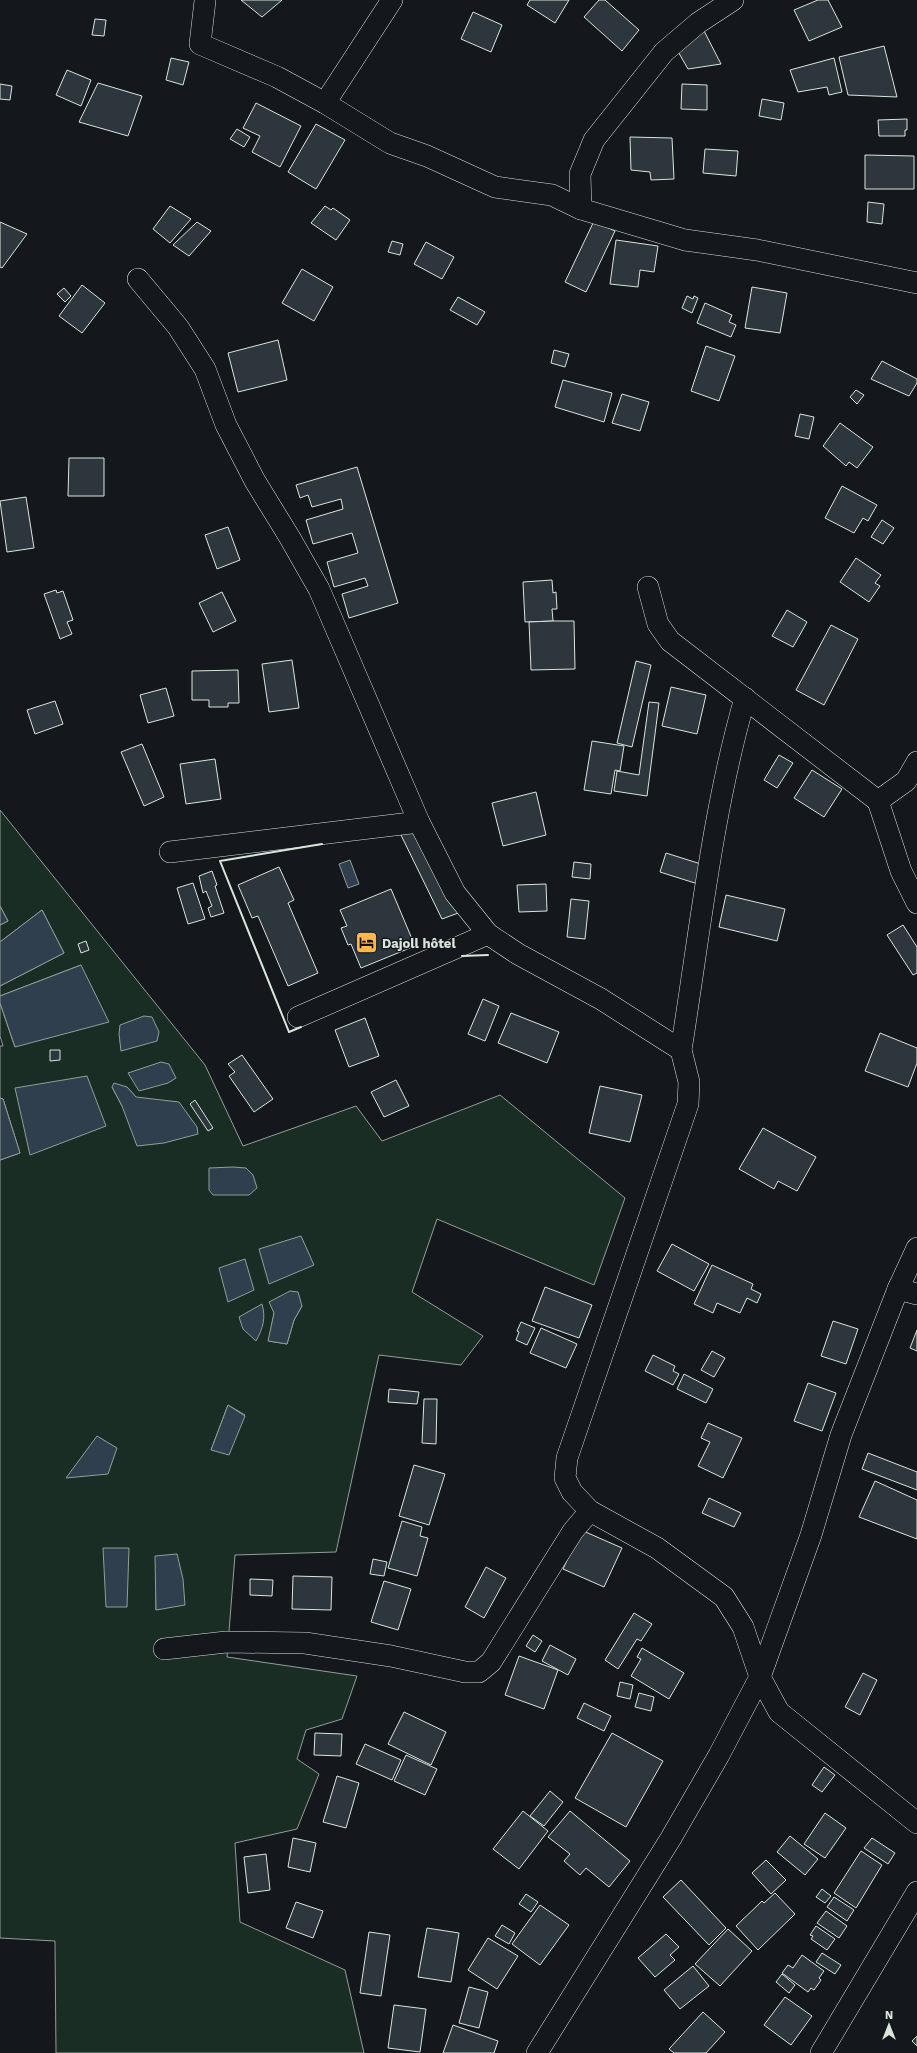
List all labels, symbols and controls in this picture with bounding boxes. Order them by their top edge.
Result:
hotel icon: Dajoll hôtel [353,930,379,956]
place label: Dajoll hôtel [382,936,456,951]
north arrow [869,2005,909,2045]
text: N [885,2009,893,2022]

